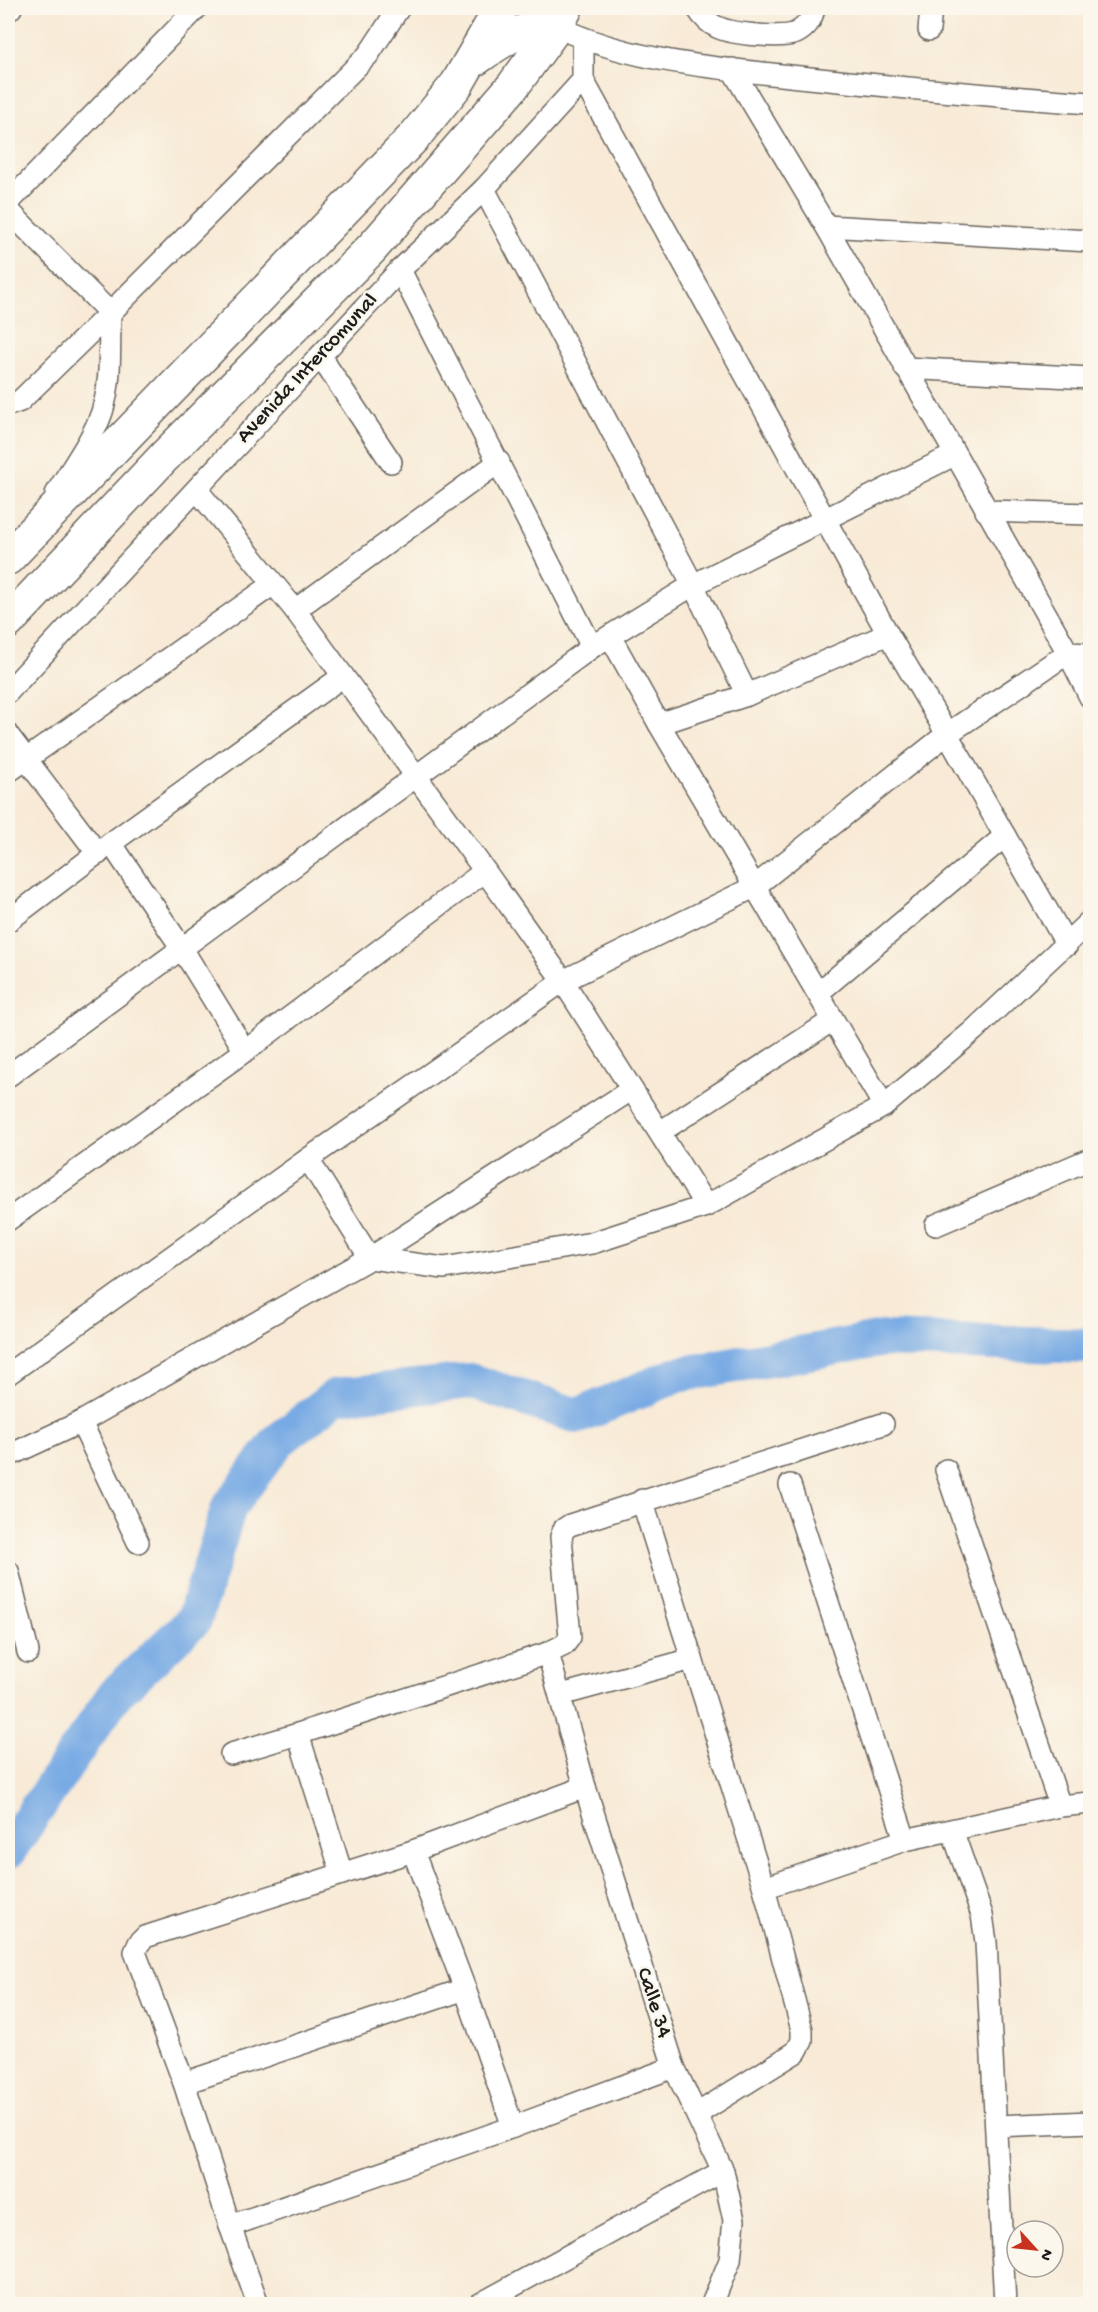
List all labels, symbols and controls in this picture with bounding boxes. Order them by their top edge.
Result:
street label: Avenida Intercomunal [232,288,384,449]
street label: Calle 34 [629,1965,677,2042]
north arrow [1005,2219,1065,2279]
text: N [1034,2245,1056,2264]

